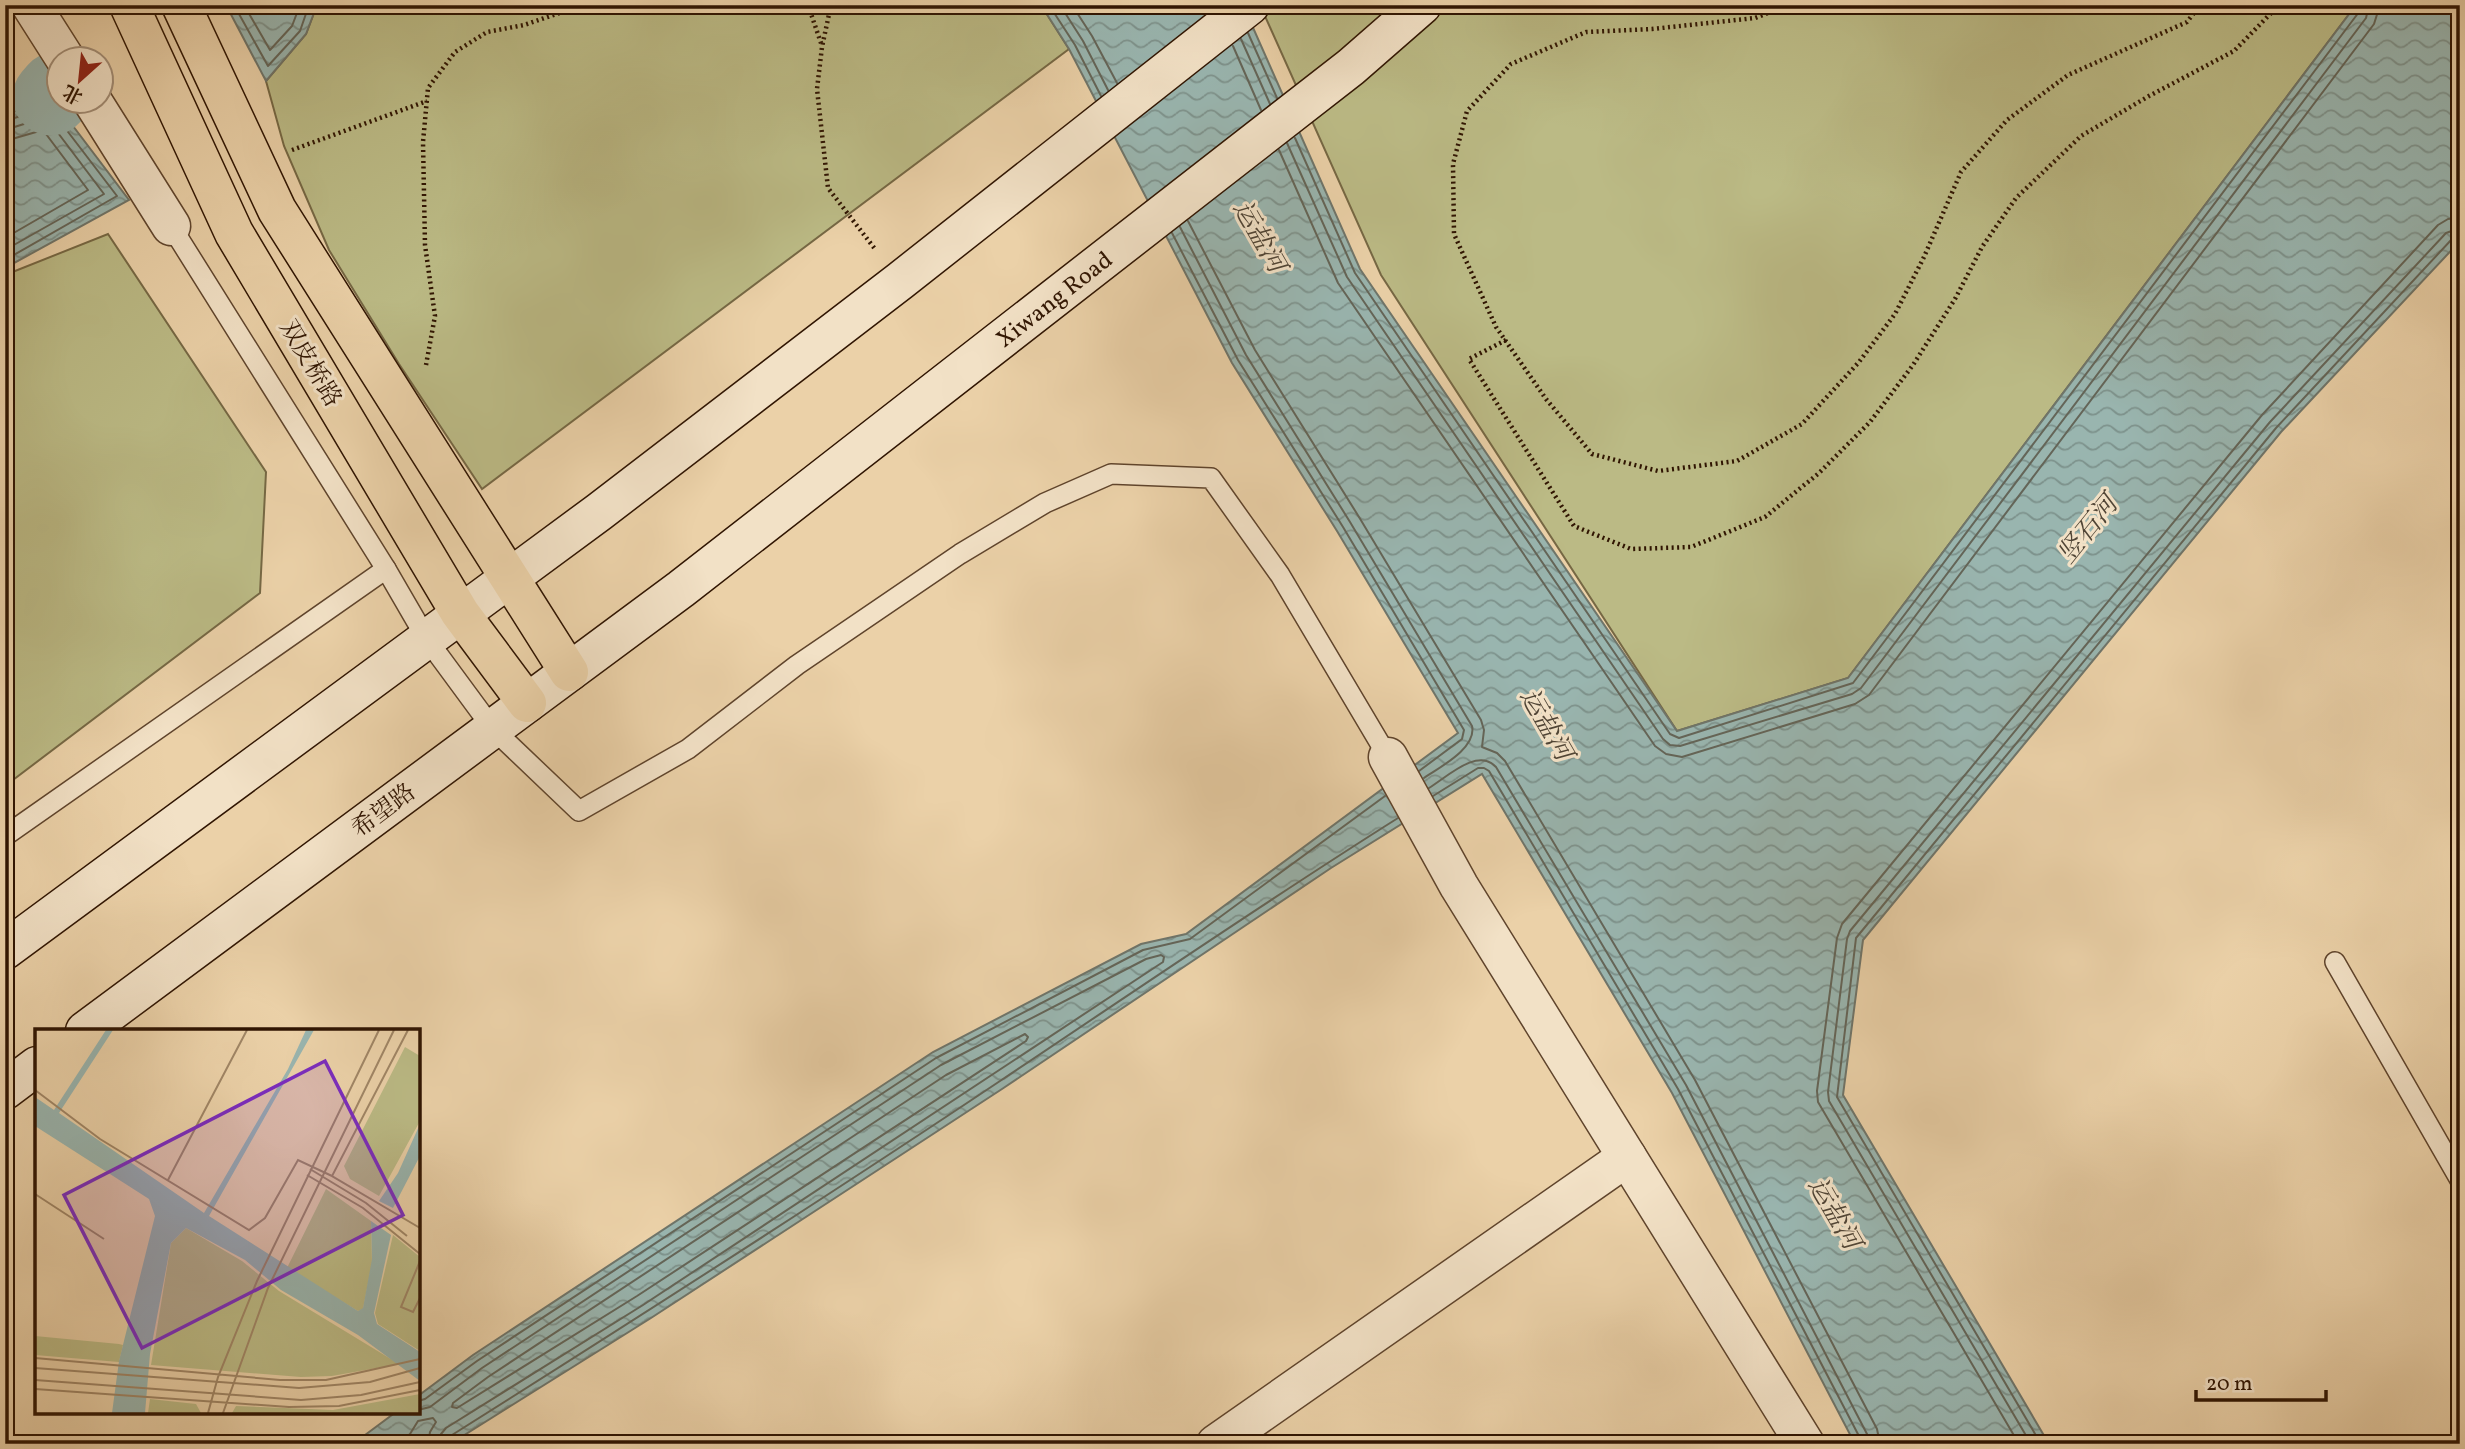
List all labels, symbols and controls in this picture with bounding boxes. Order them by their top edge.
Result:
north arrow [46,46,116,116]
text: 北 [59,77,88,109]
water label: 运盐河 [1223,194,1295,283]
street label: Xiwang Road [990,244,1121,357]
street label: 双皮桥路 [270,314,349,414]
water label: 竖石河 [2050,486,2130,572]
water label: 运盐河 [1510,682,1582,771]
street label: 希望路 [345,776,423,847]
inset map [35,1029,420,1414]
water label: 运盐河 [1798,1171,1870,1260]
scale bar [2196,1358,2325,1402]
text: 20 m [2206,1370,2252,1399]

